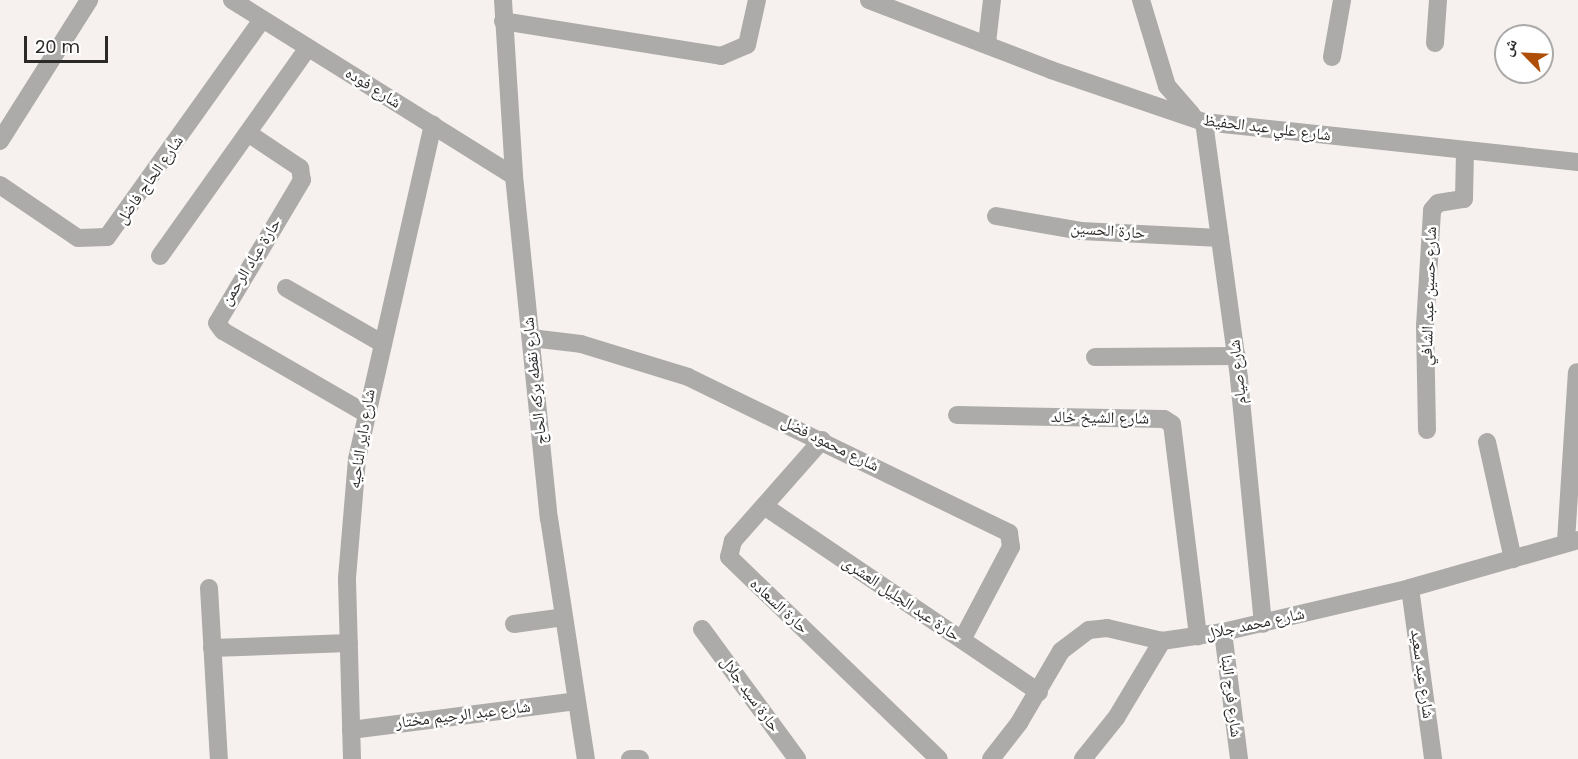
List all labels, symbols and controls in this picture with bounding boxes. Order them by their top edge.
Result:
scale bar [27,24,111,62]
north arrow [1494,24,1554,84]
text: 20 m [35,34,80,59]
text: ش [1495,35,1523,60]
street label: شارع فوده [342,63,404,113]
street label: شارع علي عبد الحفيظ [1202,111,1332,145]
street label: شارع الحاج فاضل [112,132,188,228]
street label: حارة عباد الرحمن [217,215,285,309]
street label: حارة الحسين [1070,219,1146,243]
street label: شارع حسين عبد الشافي [1417,226,1441,366]
street label: شارع نقطه بركه الحاج [519,316,551,446]
street label: شارع صيام [1225,339,1251,405]
street label: شارع داير الناحيه [345,388,379,490]
street label: شارع الشيخ خالد [1051,408,1149,428]
street label: شارع محمود فضل [778,412,882,476]
street label: حارة عبد الجليل العشرى [838,552,964,646]
street label: حارة السعاده [746,574,812,638]
street label: شارع محمد جلال [1204,604,1306,644]
street label: شارع عبد سعيد [1406,628,1438,720]
street label: حارة سيد جلال [716,652,784,736]
street label: شارع فرج البنا [1216,654,1246,738]
street label: شارع عبد الرحيم مختار [395,697,531,733]

